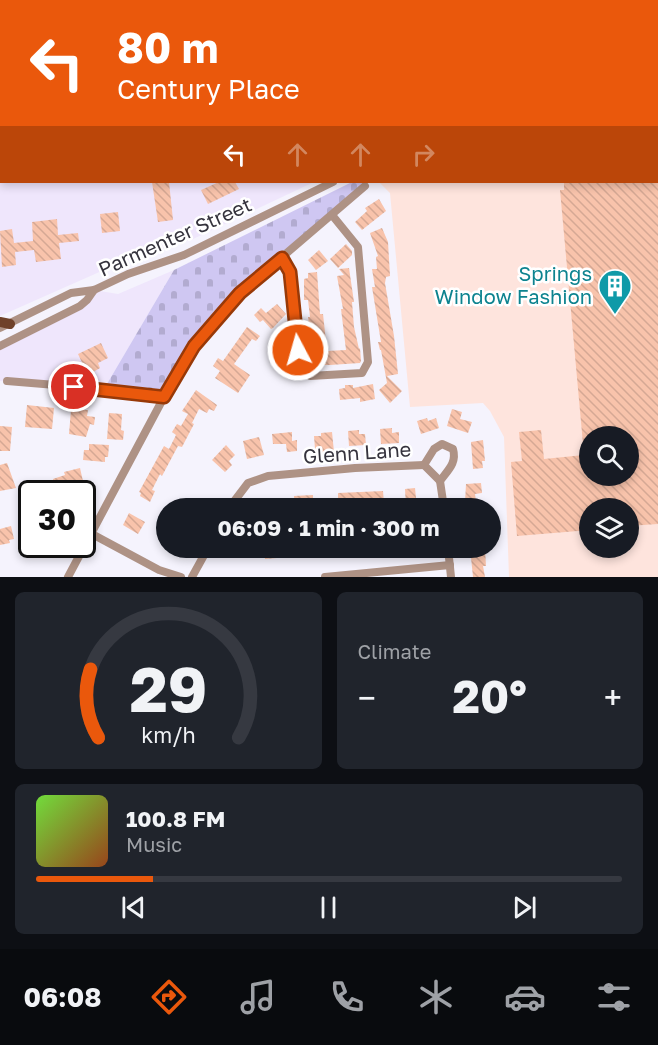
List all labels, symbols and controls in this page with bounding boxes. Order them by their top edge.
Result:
text: 80 m [117,22,218,72]
icon: left [18,24,96,102]
text: Century Place [117,73,300,105]
icon: left [218,138,251,171]
icon: ahead [281,138,314,171]
icon: ahead [344,138,377,171]
icon: right [407,138,440,171]
street label: Parmenter Street [94,192,255,281]
place label: Springs Window Fashion [434,261,592,308]
building icon: Springs Window Fashion [597,268,633,315]
position arrow [266,318,330,382]
pin [48,361,99,412]
icon: arrive [57,370,90,403]
map controls [579,426,639,558]
button: search [579,426,639,486]
street label: Glenn Lane [302,436,412,468]
speed limit sign: 30 [18,480,96,558]
button: layers [579,498,639,558]
text: 06:09 · 1 min · 300 m [218,514,439,541]
text: Climate [358,639,431,663]
text: 29 [129,651,207,726]
text: 20° [453,669,527,723]
text: − [358,678,376,717]
text: + [604,678,622,717]
text: km/h [141,722,196,748]
text: 100.8 FM [126,805,225,832]
text: Music [126,832,182,856]
icon: previous [117,891,150,924]
icon: pause [312,891,345,924]
icon: next [508,891,541,924]
icon: directions [148,976,190,1018]
icon: music [237,976,279,1018]
icon: phone [326,976,368,1018]
icon: climate [415,976,457,1018]
icon: car [504,976,546,1018]
icon: filters [593,976,635,1018]
text: 06:08 [23,981,102,1013]

